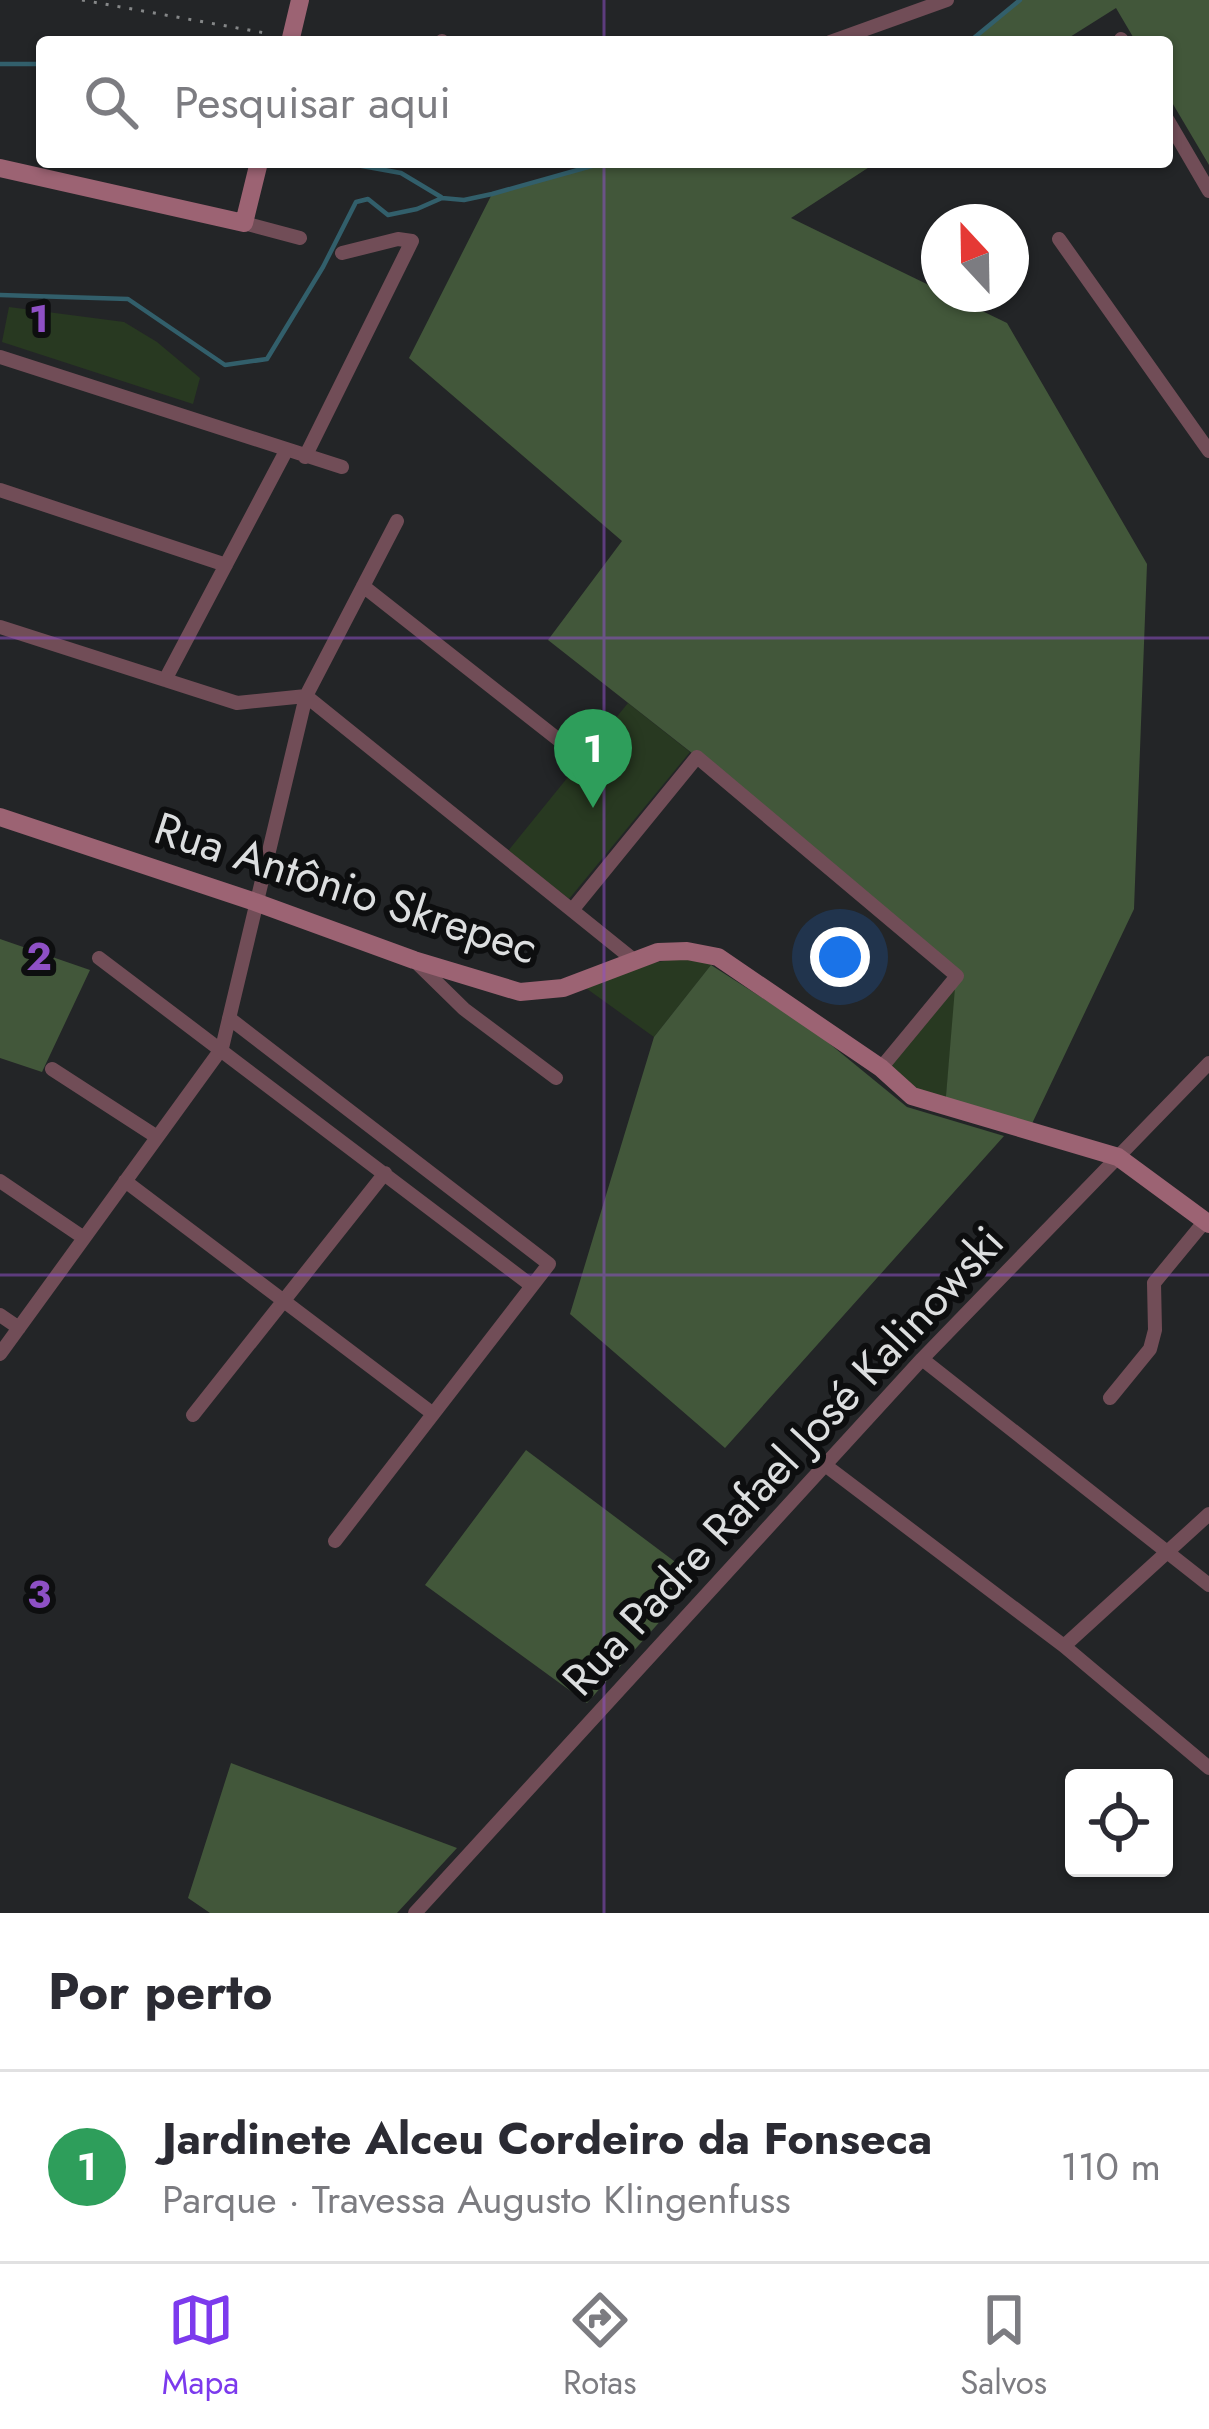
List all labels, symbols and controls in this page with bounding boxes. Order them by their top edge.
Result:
search box [36,36,1173,168]
icon: search [78,69,144,135]
text: Pesquisar aqui [174,70,451,135]
north arrow [921,204,1029,312]
text: 1 [29,290,49,347]
pin: 1 [554,709,632,808]
street label: Rua Antônio Skrepec [146,795,546,981]
your location [810,927,870,987]
text: 2 [26,928,52,985]
street label: Rua Padre Rafael José Kalinowski [547,1212,1019,1710]
text: 3 [27,1566,51,1623]
map controls [1065,1769,1173,1877]
button: locate [1065,1769,1173,1877]
text: Por perto [48,1954,273,2028]
text: Jardinete Alceu Cordeiro da Fonseca [162,2106,932,2171]
text: 1 [77,2138,97,2195]
text: 110 m [1060,2138,1161,2195]
text: Parque · Travessa Augusto Klingenfuss [162,2171,791,2228]
tab: Mapa [162,2287,239,2406]
tab: Rotas [563,2287,636,2406]
tab: Salvos [960,2287,1047,2406]

